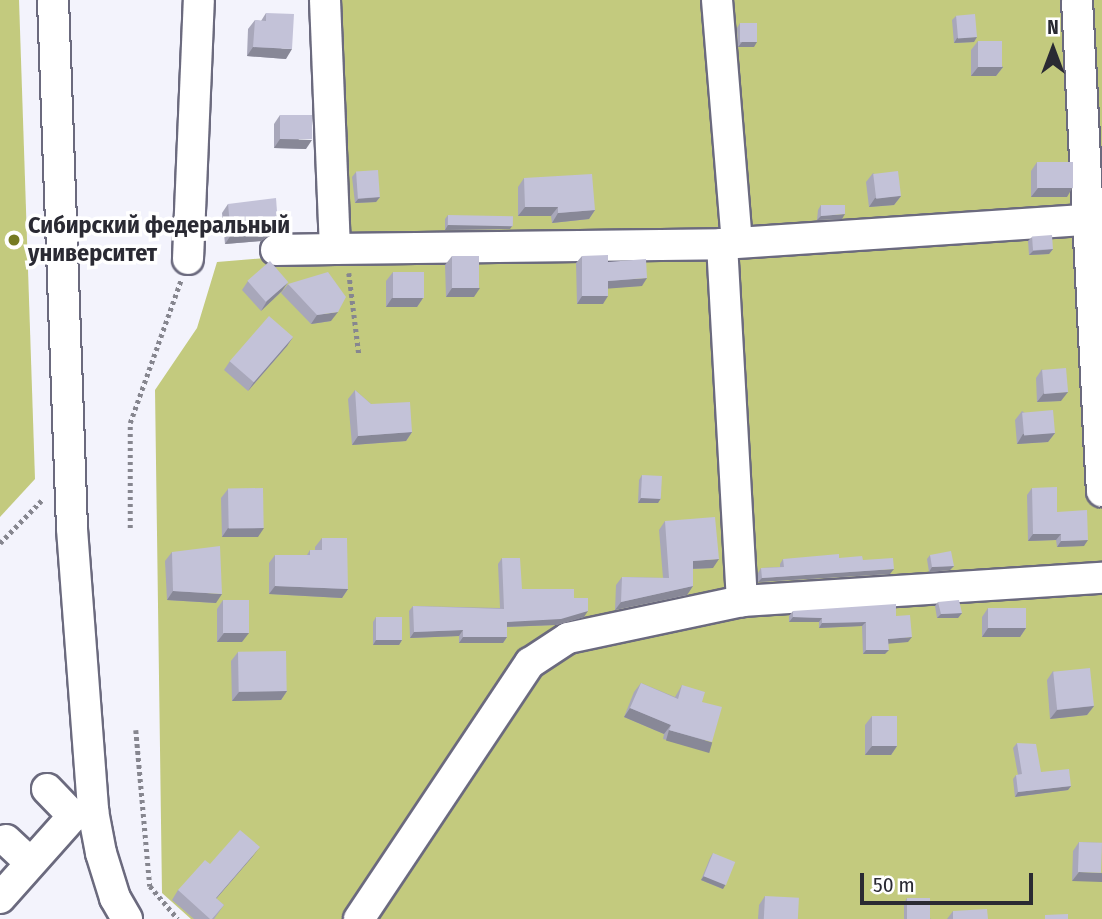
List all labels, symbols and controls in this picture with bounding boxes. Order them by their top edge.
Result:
north arrow [1018,14,1088,84]
text: N [1047,16,1059,39]
place label: Сибирский федеральный университет [28,212,290,268]
marker: Сибирский федеральный университет [6,232,22,248]
scale bar [864,860,1037,904]
text: 50 m [873,872,915,898]

